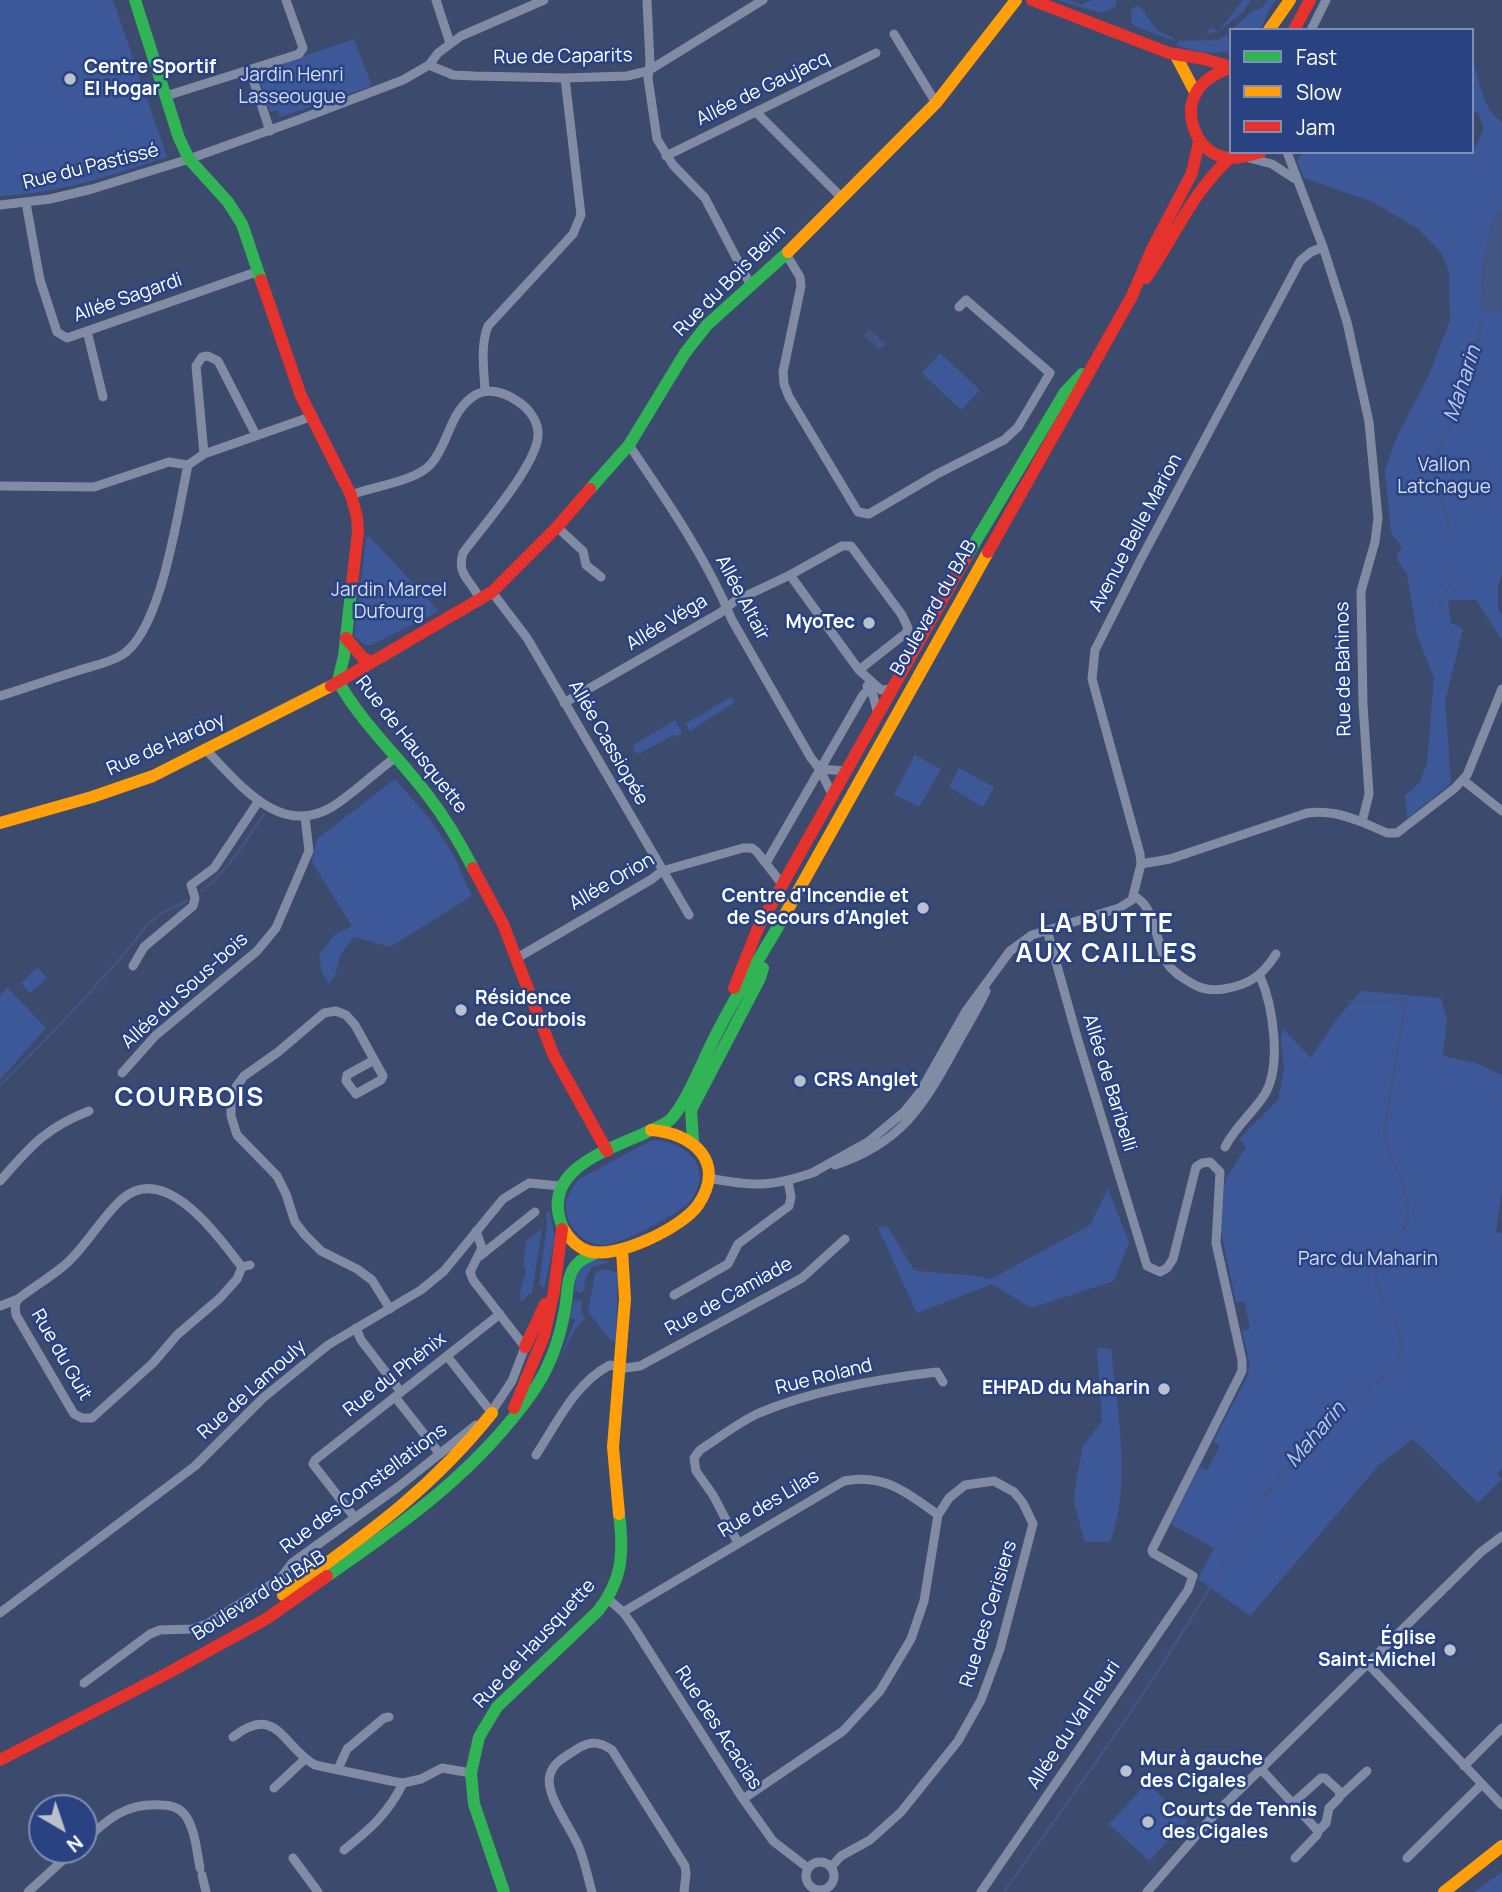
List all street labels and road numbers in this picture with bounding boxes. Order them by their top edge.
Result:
street label: Rue de Caparits [493,44,633,70]
street label: Allée de Gaujacq [693,47,833,131]
street label: Rue du Pastissé [21,139,161,195]
street label: Rue du Bois Belin [669,220,791,342]
street label: Allée Sagardi [71,269,185,327]
street label: Avenue Belle Marion [1085,450,1187,616]
street label: Boulevard du BAB [886,536,982,680]
street label: Allée Altaïr [710,552,774,644]
street label: Allée Véga [622,590,712,656]
street label: Rue de Bahinos [1331,602,1357,736]
street label: Rue de Hausquette [350,672,472,818]
street label: Allée Cassiopée [563,677,653,809]
street label: Rue de Hardoy [103,709,229,781]
street label: Allée Orion [565,849,659,915]
street label: Allée du Sous-bois [117,928,253,1054]
street label: Allée de Baribelli [1077,1012,1141,1154]
street label: Rue de Camiade [661,1253,797,1341]
street label: Rue du Guit [26,1305,96,1405]
street label: Rue du Phénix [339,1328,451,1422]
street label: Rue de Lamouly [193,1335,311,1445]
street label: Rue Roland [773,1354,875,1400]
street label: Rue des Constellations [276,1419,452,1559]
street label: Rue des Lilas [715,1465,823,1543]
street label: Rue des Cerisiers [956,1538,1022,1690]
street label: Boulevard du BAB [188,1546,330,1646]
street label: Rue de Hausquette [469,1575,601,1713]
street label: Allée du Val Fleuri [1023,1656,1125,1794]
street label: Rue des Acacias [670,1662,766,1794]

